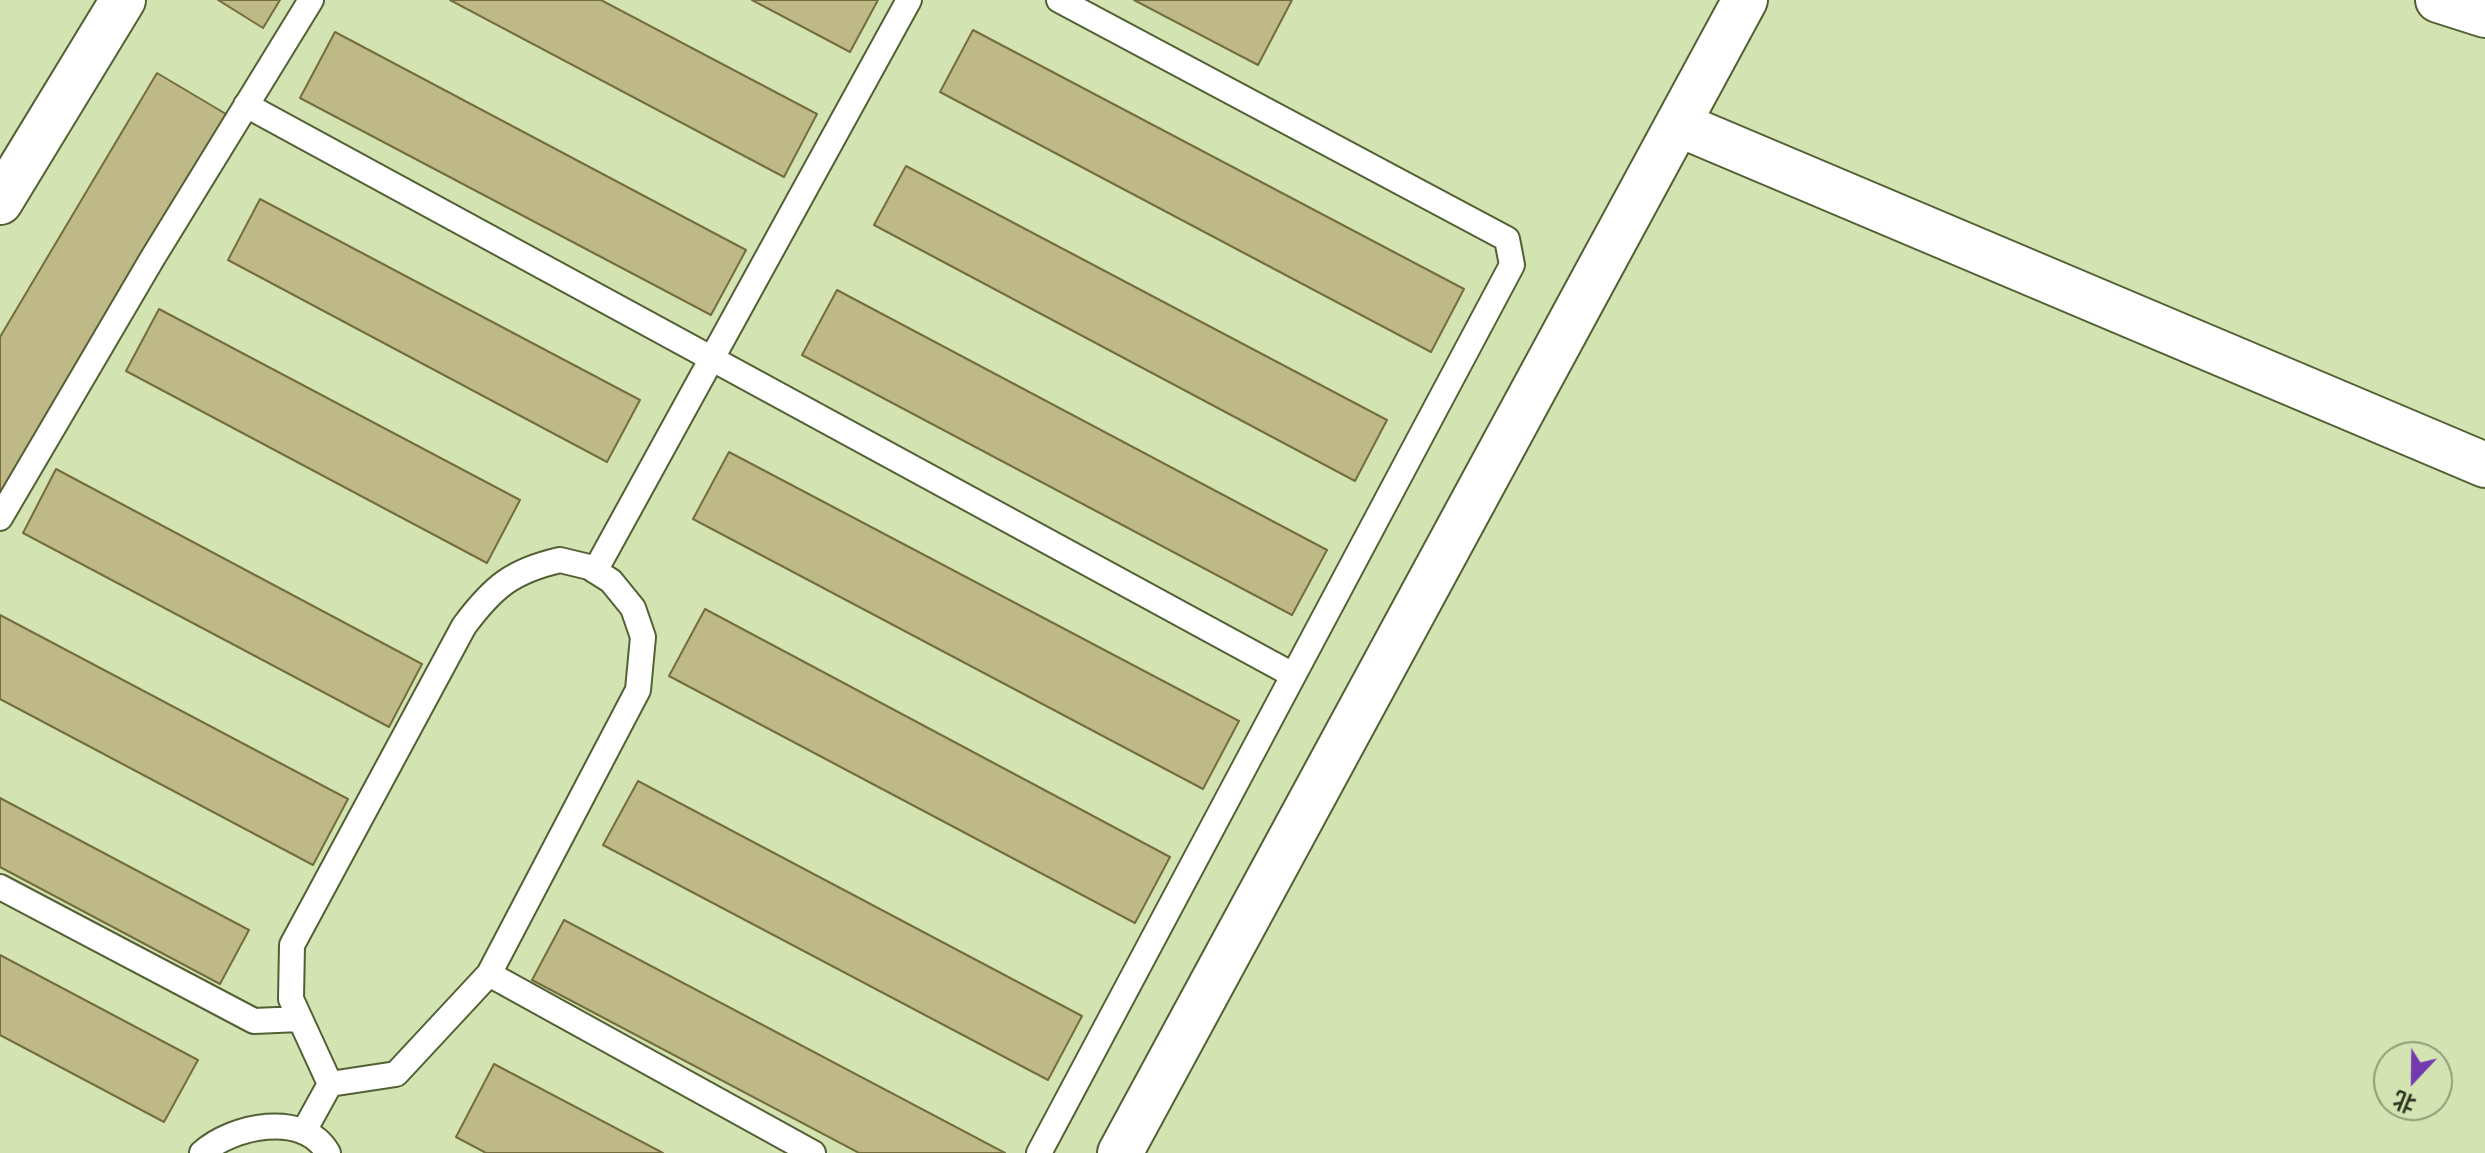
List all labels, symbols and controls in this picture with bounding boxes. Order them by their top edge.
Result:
north arrow [2373,1041,2453,1121]
text: 北 [2389,1085,2420,1119]

